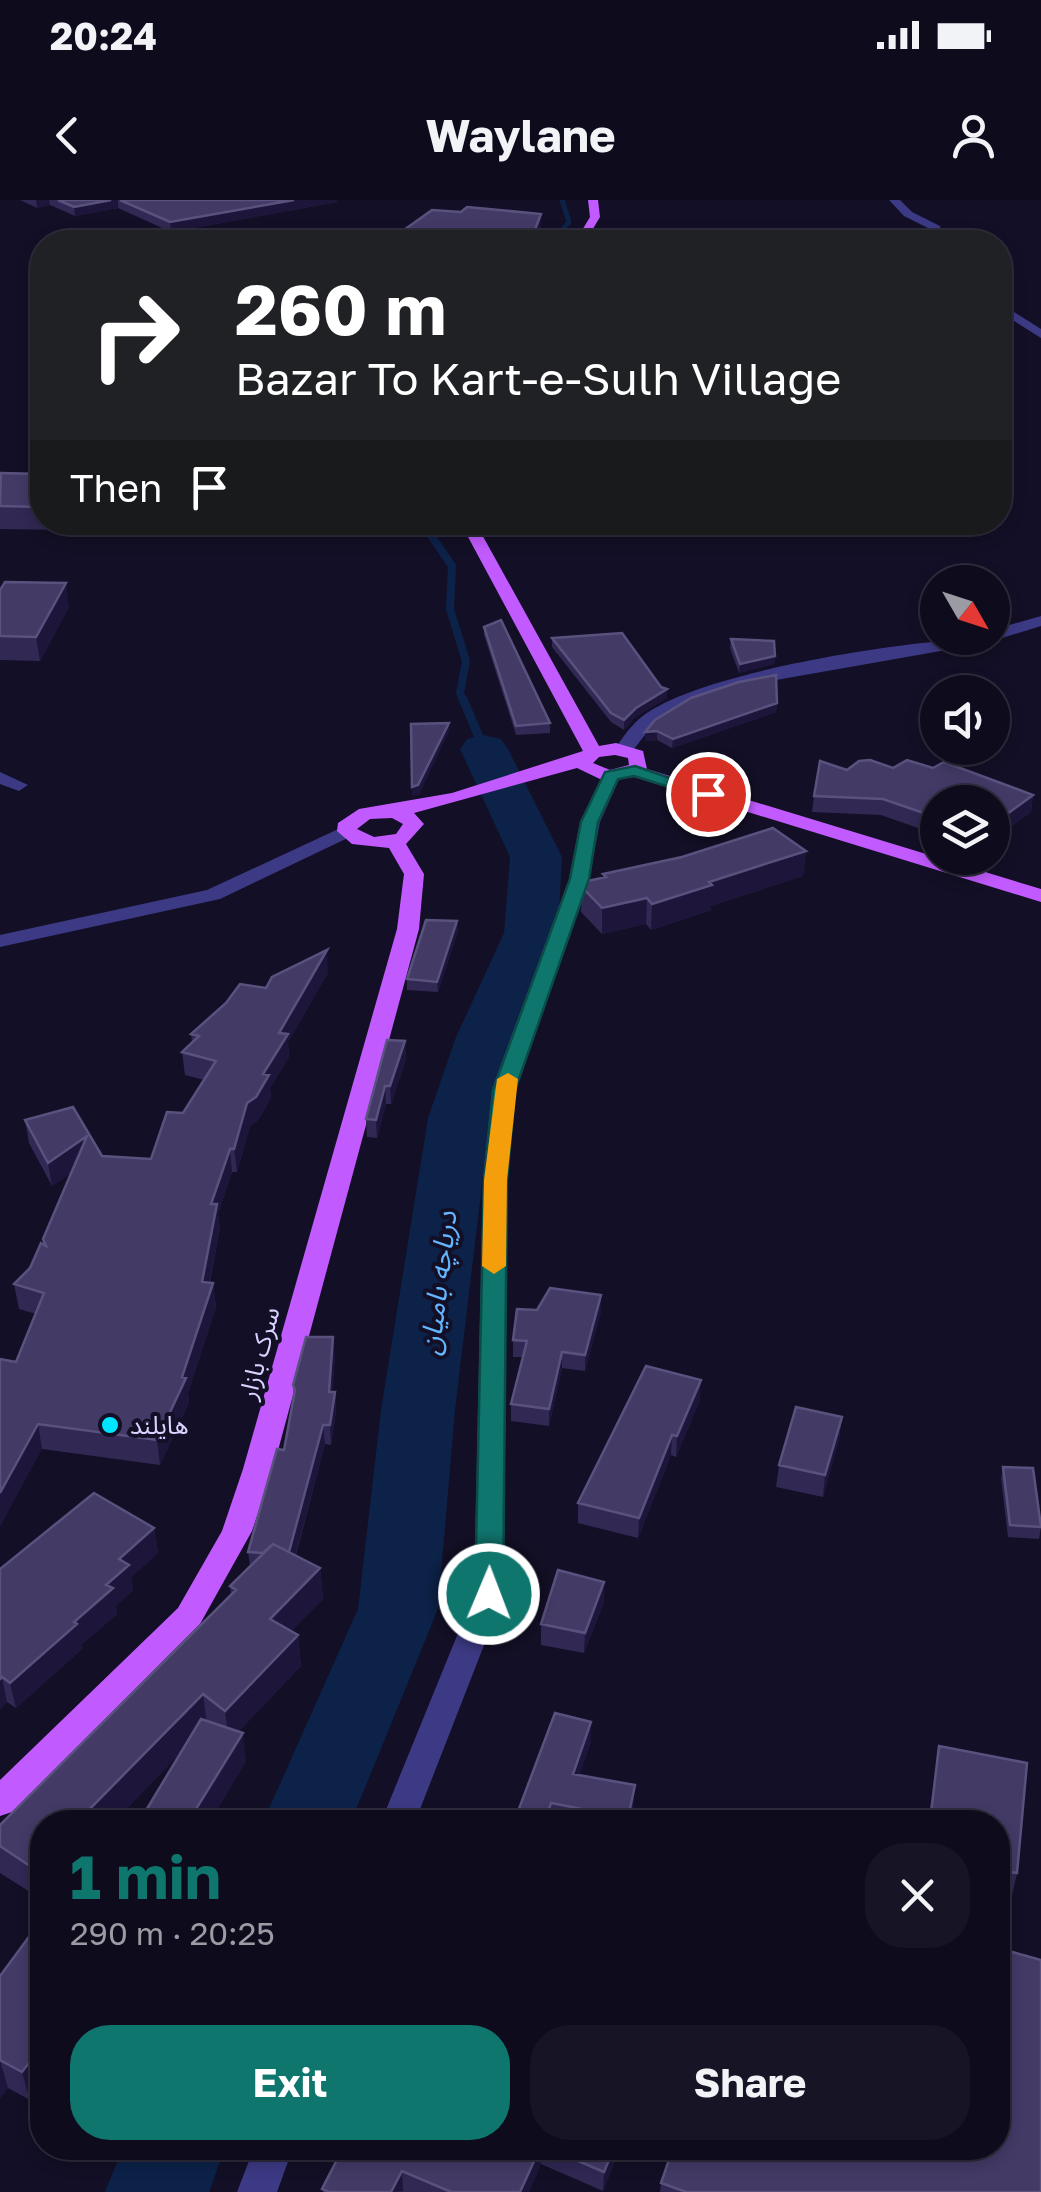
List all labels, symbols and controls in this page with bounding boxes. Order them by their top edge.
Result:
text: 20:24 [50,13,157,58]
icon: back [40,108,95,163]
text: Waylane [425,108,616,162]
icon: person [946,108,1001,163]
text: 260 m [235,266,446,350]
icon: right [70,270,200,400]
text: Bazar To Kart-e-Sulh Village [235,351,841,405]
icon: arrive [182,460,237,515]
text: Then [70,465,162,510]
north arrow [920,565,1010,655]
map controls [920,565,1010,875]
button: sound [920,675,1010,765]
pin [666,752,751,837]
icon: arrive [681,767,736,822]
button: layers [920,785,1010,875]
water label: دریاچه بامیان [412,1209,466,1357]
street label: سرک بازار [231,1303,286,1403]
place label: هایلند [130,1409,188,1440]
marker: هایلند [99,1414,121,1436]
position arrow [437,1542,541,1646]
text: 1 min [70,1840,221,1912]
button: close [865,1843,970,1948]
text: 290 m · 20:25 [70,1914,275,1952]
button: Exit [70,2025,510,2140]
button: Share [530,2025,970,2140]

